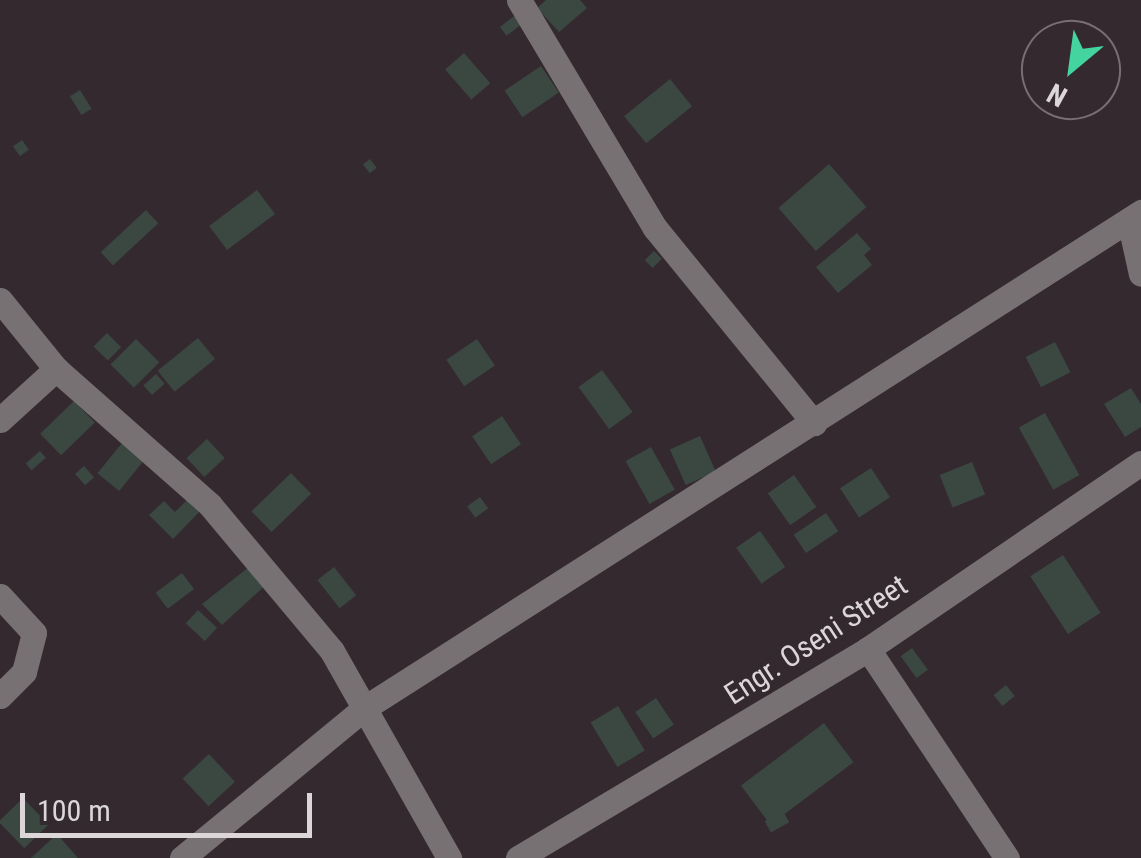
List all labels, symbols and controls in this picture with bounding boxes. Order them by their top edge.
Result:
north arrow [1021,20,1121,120]
text: N [1042,76,1073,114]
street label: Engr. Oseni Street [718,568,914,712]
scale bar [25,773,318,835]
text: 100 m [37,793,111,828]

